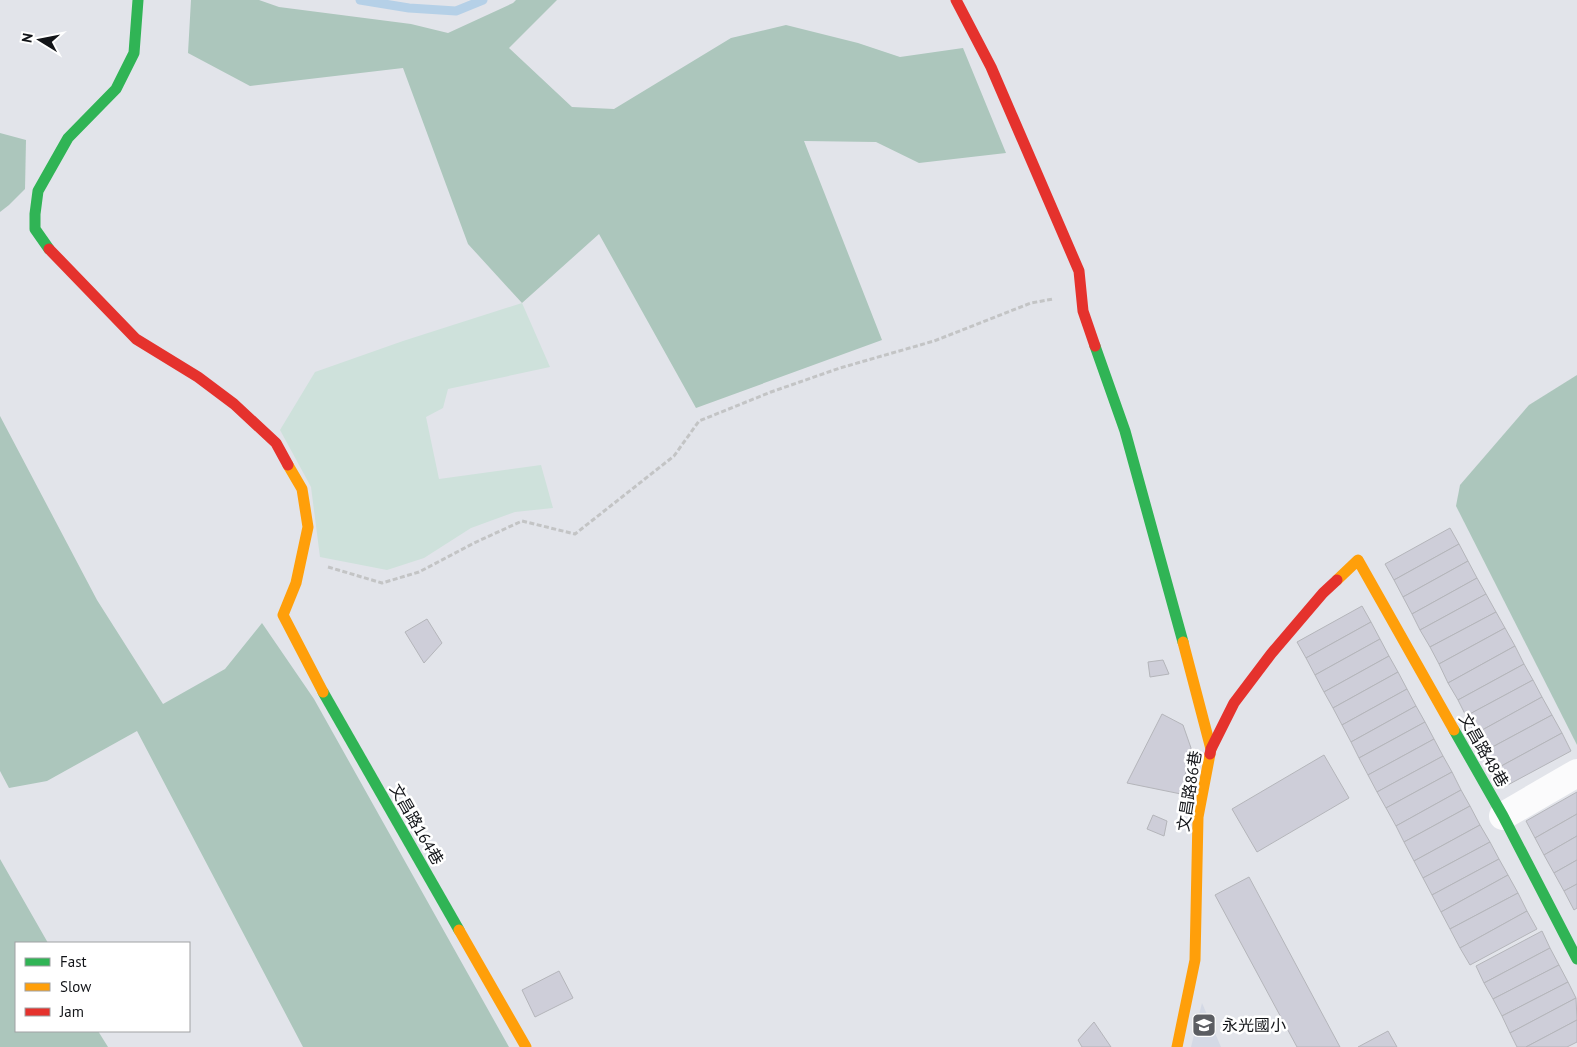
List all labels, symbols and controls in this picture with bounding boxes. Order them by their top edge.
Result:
north arrow [15,15,65,65]
text: N [18,32,37,44]
street label: 文昌路48巷 [1455,710,1513,790]
street label: 文昌路86巷 [1173,749,1205,833]
street label: 文昌路164巷 [386,780,448,868]
legend [15,942,190,1032]
text: Fast [60,952,87,971]
text: Slow [60,977,91,996]
text: Jam [59,1002,84,1021]
school or university icon: 永光國小 [1191,1012,1217,1038]
place label: 永光國小 [1222,1015,1286,1035]

